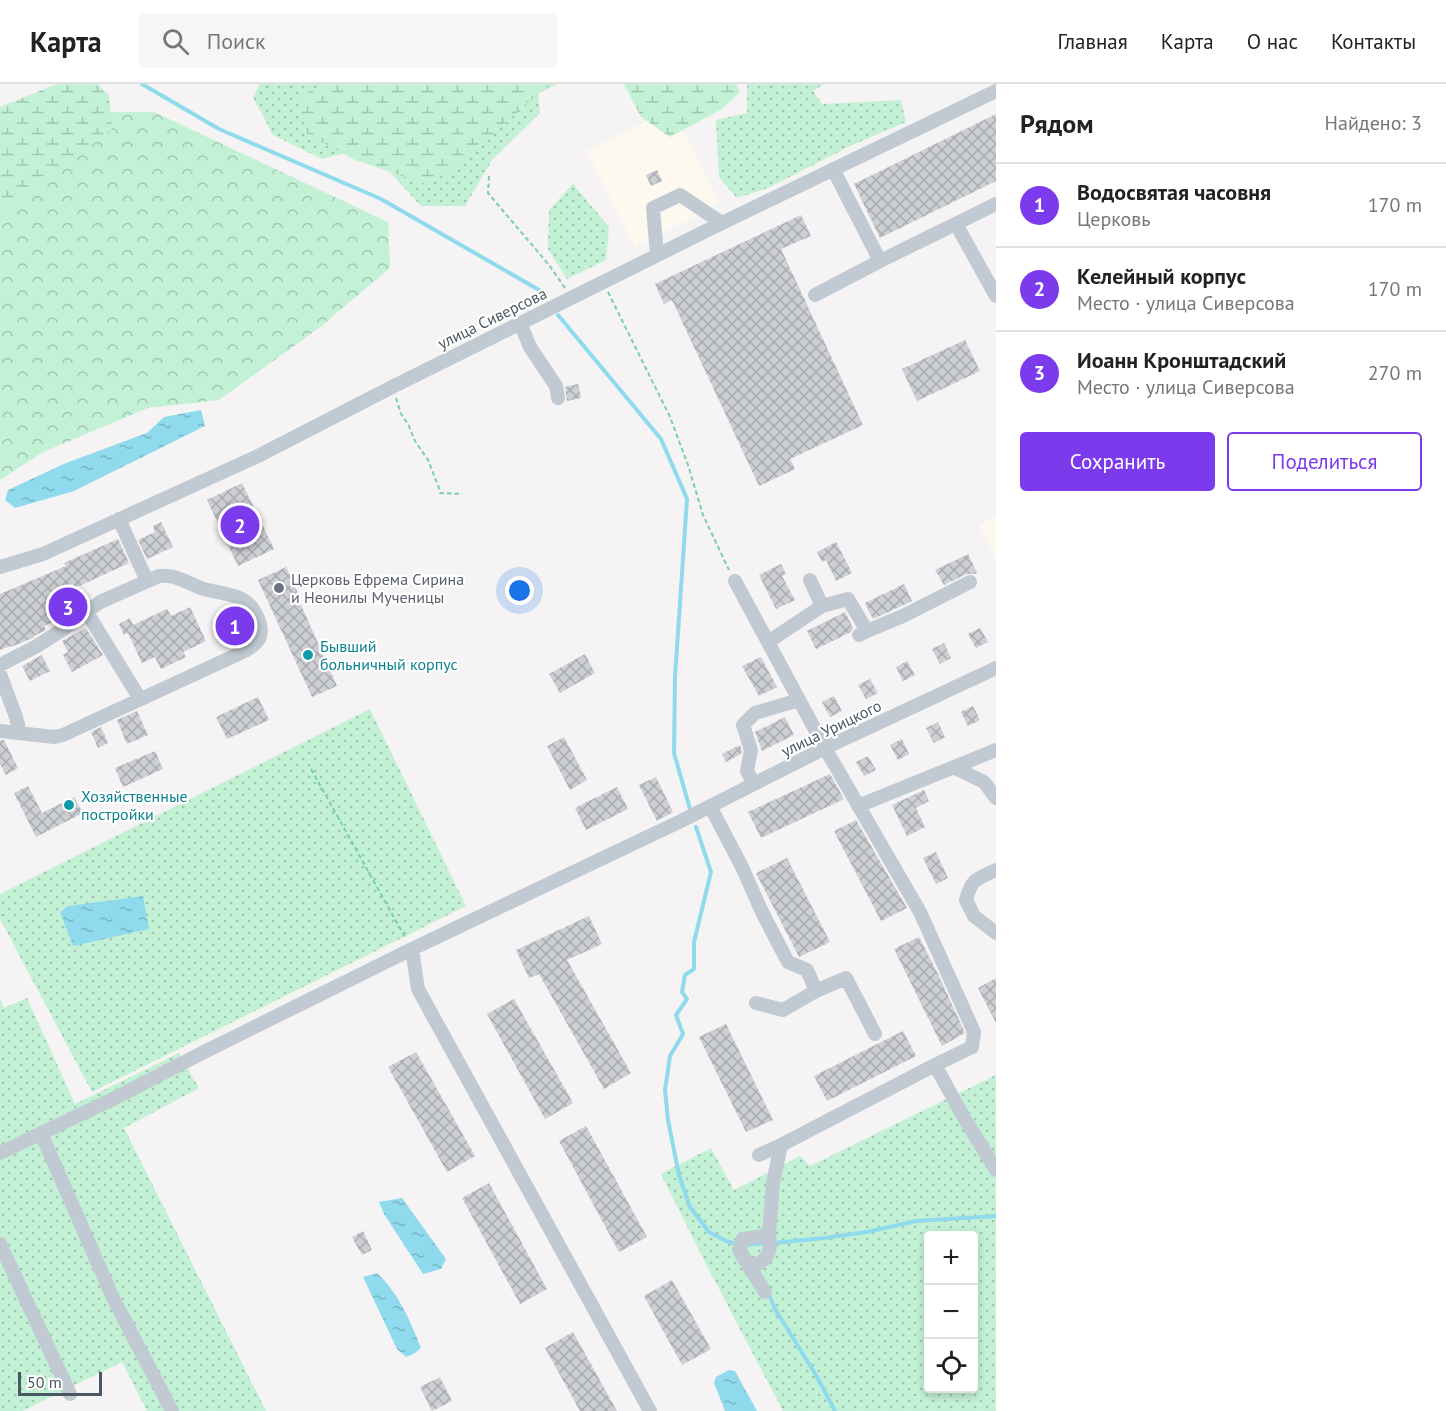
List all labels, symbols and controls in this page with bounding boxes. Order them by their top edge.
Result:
search box [138,14,558,68]
text: Карта [30,23,102,60]
icon: search [159,25,192,58]
text: Поиск [207,27,266,55]
text: Главная [1057,28,1128,55]
text: Карта [1161,28,1214,55]
text: О нас [1247,28,1298,55]
text: Контакты [1331,28,1416,55]
text: Рядом [1020,107,1094,140]
text: Найдено: 3 [1325,110,1422,136]
text: Водосвятая часовня [1077,178,1271,206]
text: 1 [1034,192,1045,218]
text: 170 m [1368,192,1422,218]
text: Церковь [1077,206,1151,232]
text: Келейный корпус [1077,262,1246,290]
text: 2 [1034,276,1045,302]
text: 170 m [1368,276,1422,302]
street label: улица Сиверсова [434,283,550,353]
text: Место · улица Сиверсова [1077,290,1295,316]
text: Иоанн Кронштадский [1077,346,1286,374]
text: 3 [1034,360,1045,386]
text: 270 m [1368,360,1422,386]
text: Место · улица Сиверсова [1077,374,1295,400]
button: Сохранить [1020,432,1215,491]
button: Поделиться [1227,432,1422,491]
pin: 2 [220,502,260,548]
place label: Церковь Ефрема Сирина и Неонилы Мученицы [291,569,464,607]
your location [505,576,534,605]
marker: Церковь Ефрема Сирина и Неонилы Мученицы [272,581,286,595]
pin: 3 [48,584,88,630]
pin: 1 [216,604,254,648]
place label: Бывший больничный корпус [320,636,458,674]
marker: Бывший больничный корпус [301,648,315,662]
street label: улица Урицкого [778,695,884,761]
place label: Хозяйственные постройки [81,786,188,824]
marker: Хозяйственные постройки [62,798,76,812]
map controls [924,1231,978,1393]
button: + [924,1231,978,1285]
button: − [924,1285,978,1339]
button: locate [924,1339,978,1393]
scale bar [18,1369,102,1396]
text: 50 m [27,1372,62,1392]

